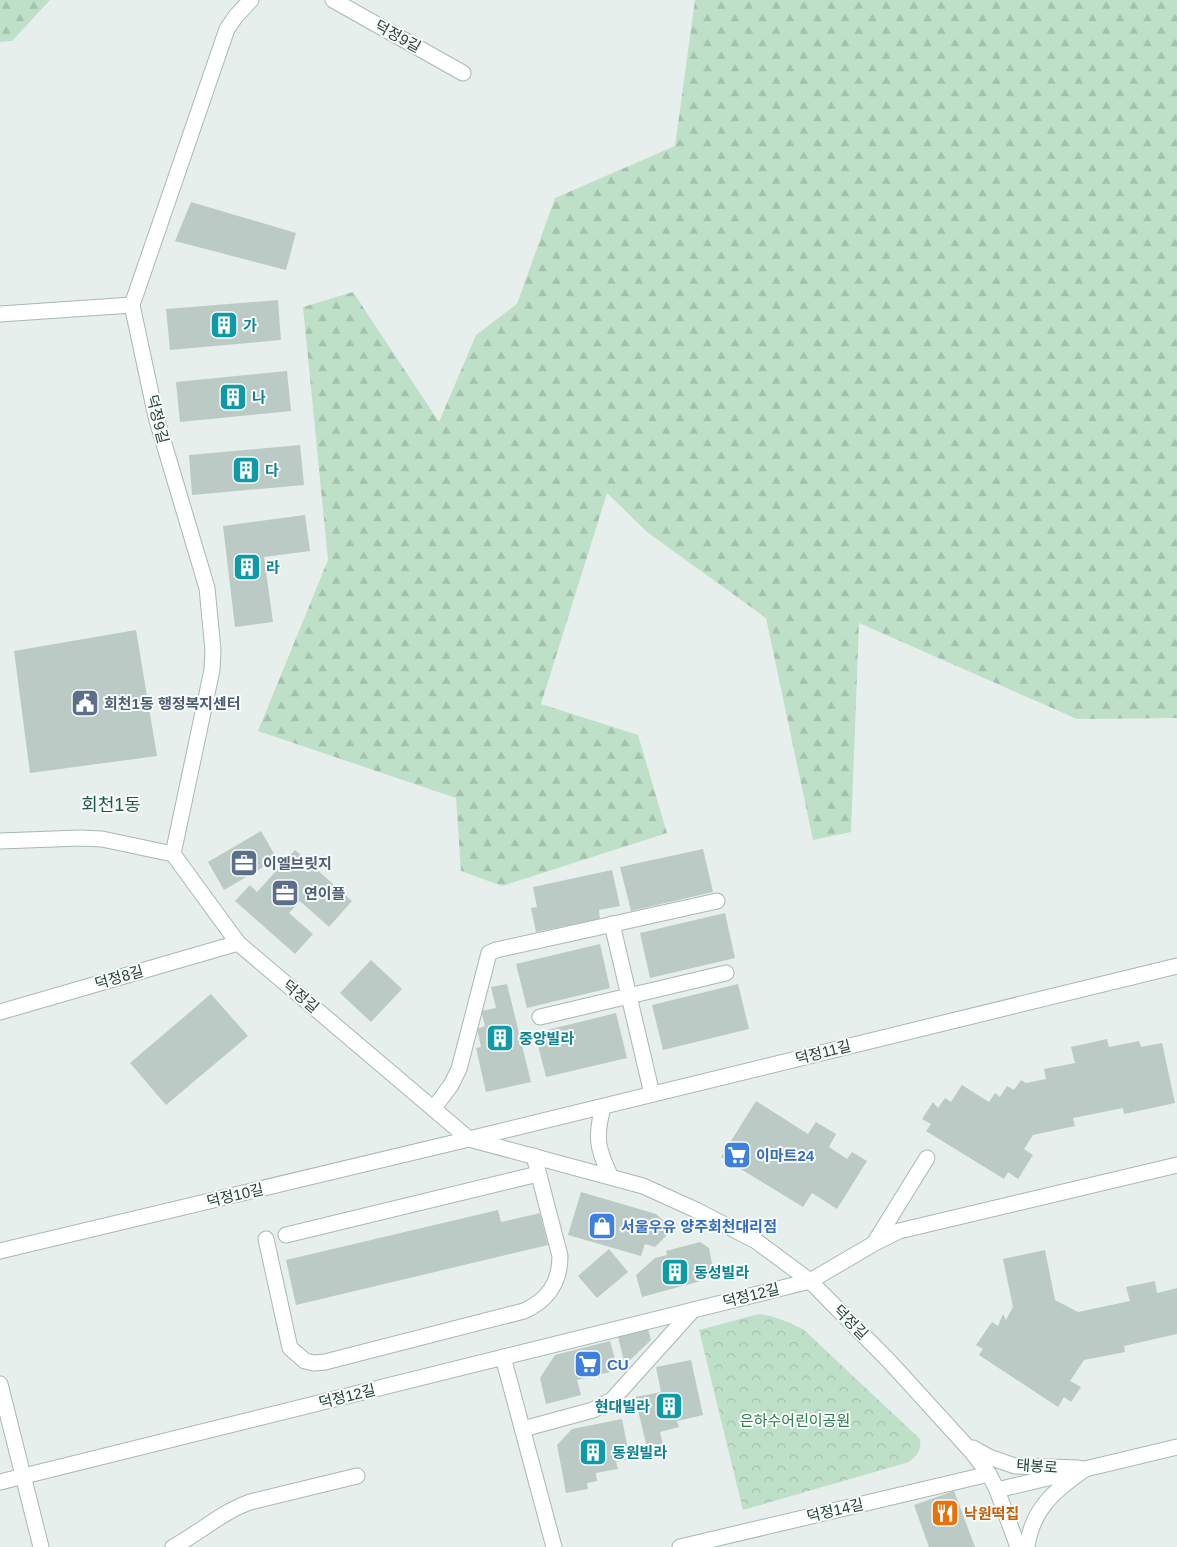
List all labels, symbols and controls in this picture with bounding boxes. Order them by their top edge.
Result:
street label: 덕정9길 [372,17,424,55]
building icon: 가 [209,310,239,340]
place label: 가 [243,317,257,334]
building icon: 나 [218,382,248,412]
place label: 나 [252,389,266,406]
street label: 덕정9길 [144,393,172,445]
building icon: 다 [231,455,261,485]
place label: 다 [265,462,279,479]
building icon: 라 [232,552,262,582]
place label: 라 [266,559,280,576]
public building icon: 회천1동 행정복지센터 [70,688,100,718]
place label: 회천1동 행정복지센터 [104,695,241,712]
district label: 회천1동 [81,795,141,815]
office icon: 이엘브릿지 [229,848,259,878]
place label: 이엘브릿지 [263,855,332,872]
office icon: 연이플 [270,878,300,908]
place label: 연이플 [304,885,346,902]
street label: 덕정8길 [93,962,145,992]
street label: 덕정길 [280,976,322,1016]
building icon: 중앙빌라 [485,1023,515,1053]
place label: 중앙빌라 [519,1030,574,1047]
street label: 덕정11길 [793,1037,853,1067]
supermarket icon: 이마트24 [722,1140,752,1170]
place label: 이마트24 [756,1147,815,1164]
street label: 덕정10길 [205,1180,265,1210]
shop icon: 서울우유 양주회천대리점 [587,1211,617,1241]
place label: 서울우유 양주회천대리점 [621,1218,777,1235]
building icon: 동성빌라 [660,1257,690,1287]
place label: 동성빌라 [694,1264,749,1281]
street label: 덕정12길 [721,1280,781,1310]
street label: 덕정길 [830,1301,872,1343]
supermarket icon: CU [573,1349,603,1379]
place label: CU [607,1356,629,1373]
street label: 덕정12길 [317,1381,377,1411]
building icon: 현대빌라 [654,1391,684,1421]
place label: 현대빌라 [595,1398,650,1415]
park label: 은하수어린이공원 [740,1412,850,1429]
building icon: 동원빌라 [578,1437,608,1467]
place label: 동원빌라 [612,1444,667,1461]
street label: 태봉로 [1016,1456,1058,1476]
street label: 덕정14길 [805,1495,865,1525]
restaurant icon: 낙원떡집 [930,1498,960,1528]
place label: 낙원떡집 [964,1505,1019,1522]

